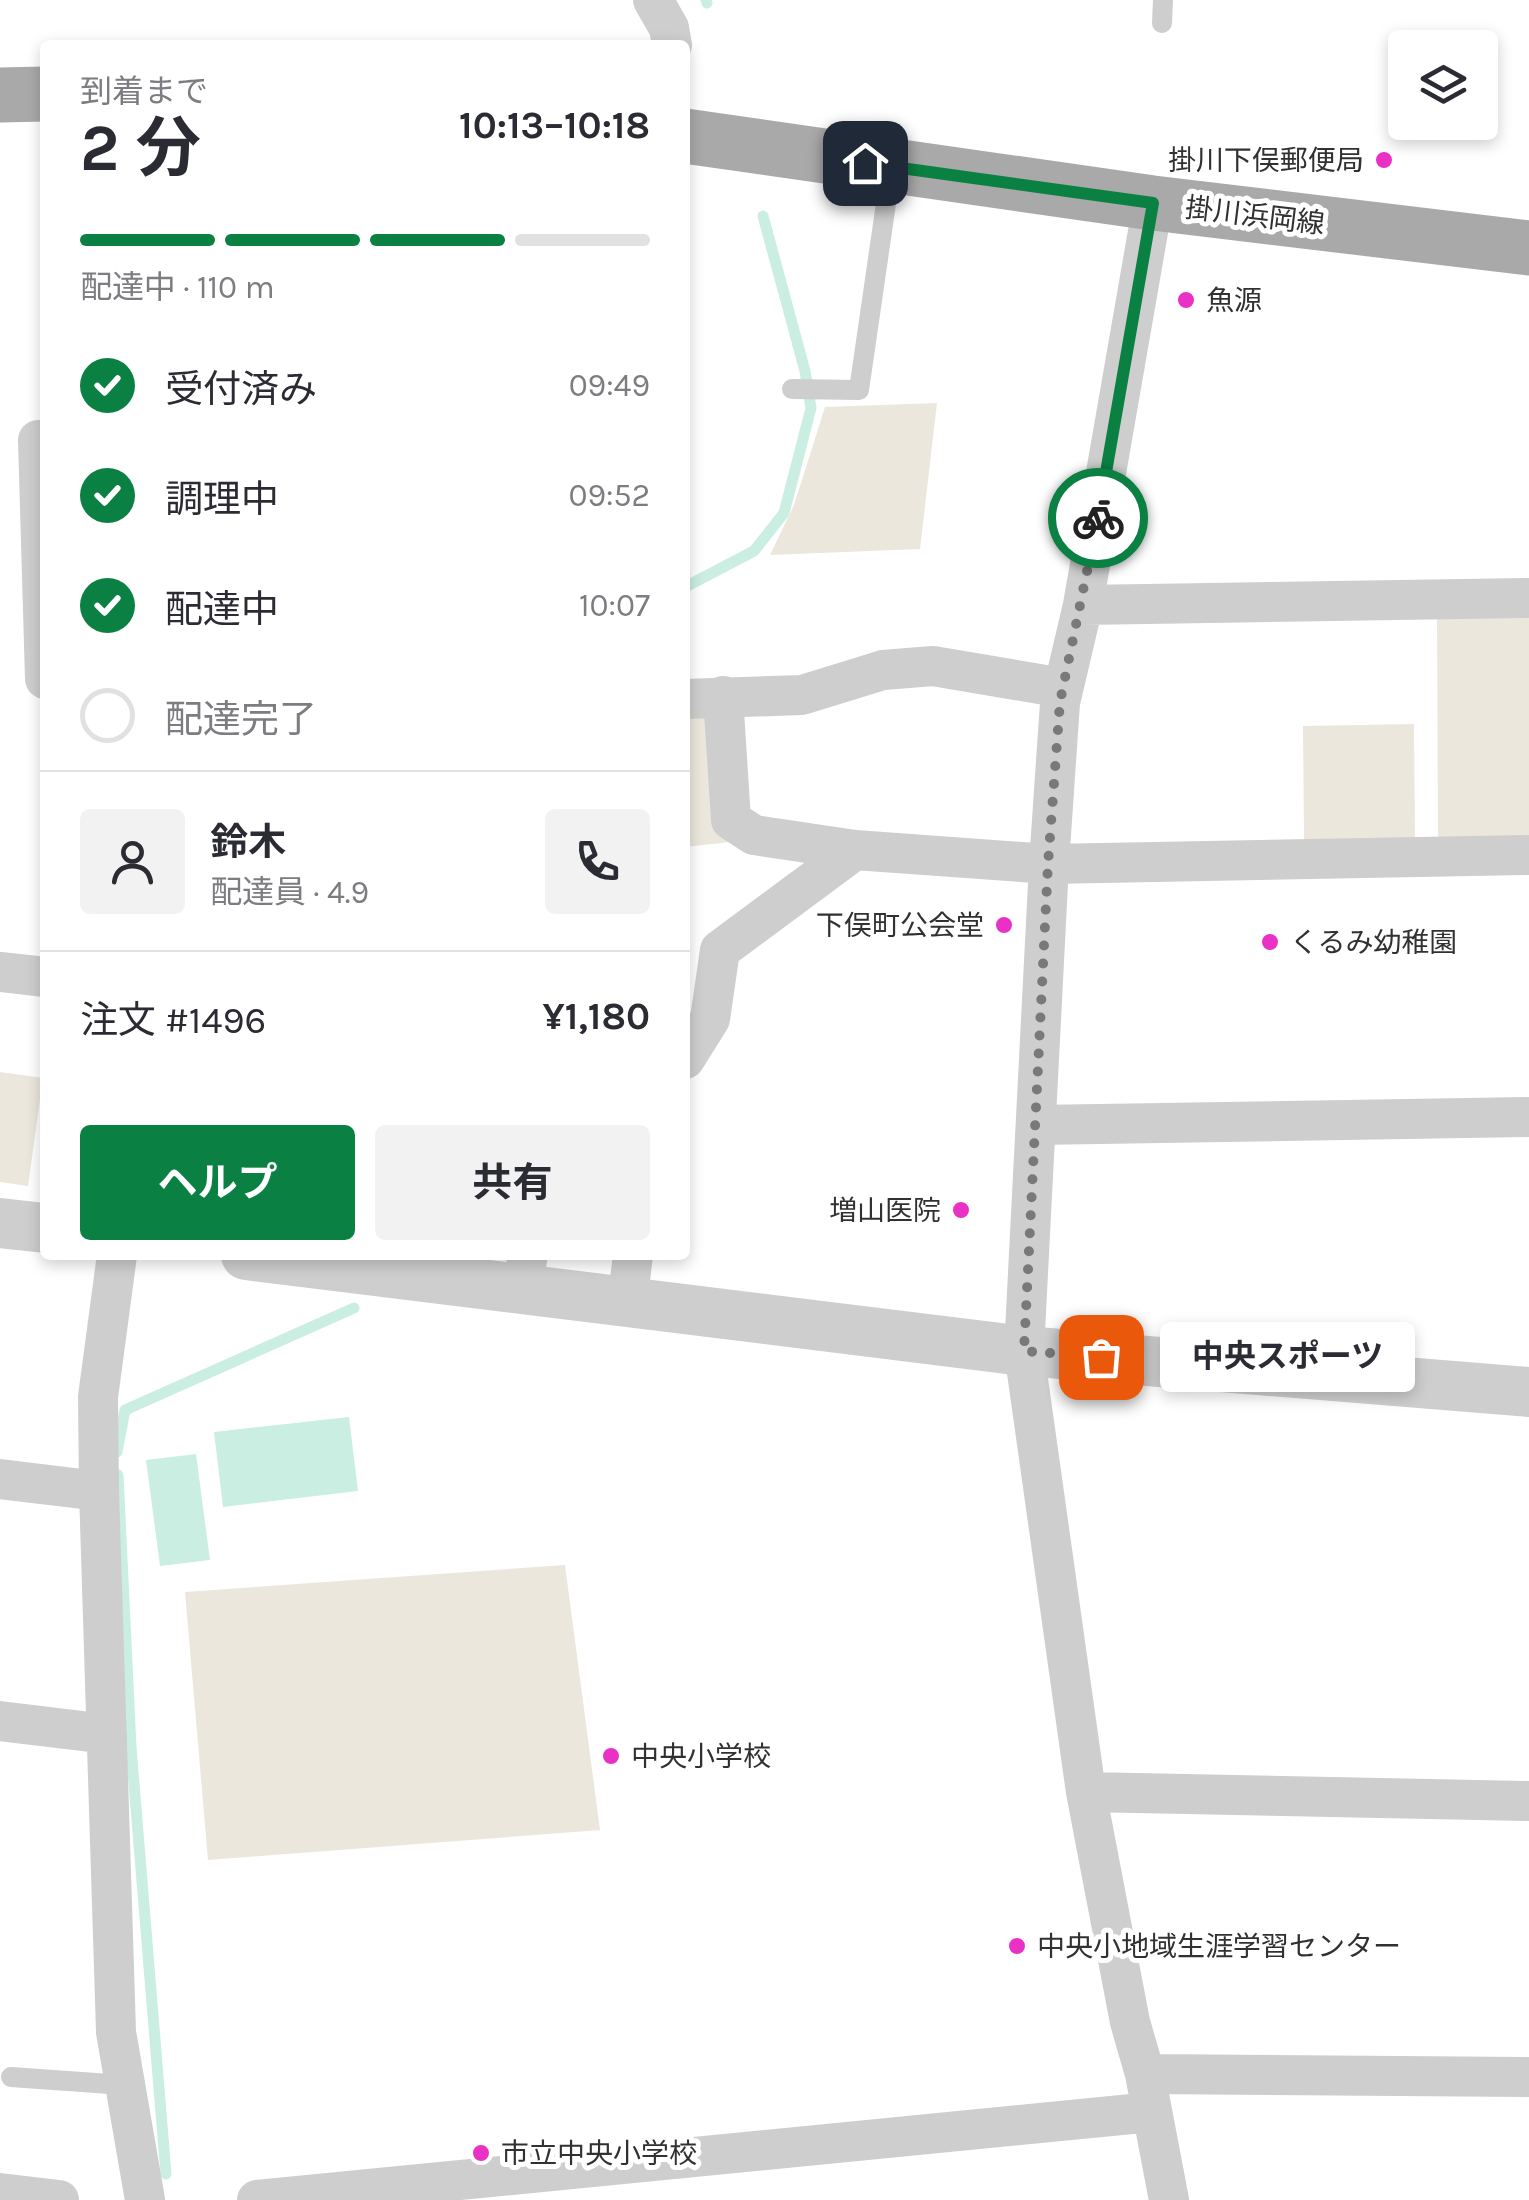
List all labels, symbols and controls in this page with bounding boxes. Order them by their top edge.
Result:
map controls [1388,30,1498,140]
button: layers [1388,30,1498,140]
text: 到着まで [80,73,208,110]
text: 10:13–10:18 [459,103,650,148]
text: 2 分 [80,110,201,186]
pin [823,121,908,206]
icon: home [838,136,893,191]
place label: 掛川下俣郵便局 [1168,144,1364,177]
marker: 掛川下俣郵便局 [1373,149,1395,171]
street label: 掛川浜岡線 [1183,191,1326,240]
text: 配達中 · 110 m [80,269,275,306]
place label: 魚源 [1206,284,1262,317]
marker: 魚源 [1175,289,1197,311]
icon: check [80,358,135,413]
text: 受付済み [165,367,317,412]
text: 09:49 [569,367,650,404]
icon: check [80,468,135,523]
courier [1048,468,1148,568]
text: 調理中 [165,477,279,522]
text: 09:52 [568,477,650,514]
icon: bike [1071,491,1126,546]
icon: check [80,578,135,633]
text: 配達中 [165,587,279,632]
text: 10:07 [579,587,650,624]
text: 配達完了 [165,697,317,742]
button: person [80,809,185,914]
button: phone [545,809,650,914]
text: 鈴木 [210,820,286,865]
text: 配達員 · 4.9 [210,874,369,911]
place label: 下俣町公会堂 [816,909,984,942]
marker: 下俣町公会堂 [993,914,1015,936]
place label: くるみ幼稚園 [1290,926,1457,959]
marker: くるみ幼稚園 [1259,931,1281,953]
text: ¥1,180 [542,994,650,1039]
text: 注文 #1496 [80,998,266,1043]
button: ヘルプ [80,1125,355,1240]
button: 共有 [375,1125,650,1240]
place label: 増山医院 [829,1194,941,1227]
marker: 増山医院 [950,1199,972,1221]
pin [1059,1315,1144,1400]
callout: 中央スポーツ [1161,1322,1416,1392]
icon: bag [1074,1330,1129,1385]
text: 中央スポーツ [1192,1338,1383,1375]
place label: 中央小学校 [631,1740,771,1773]
marker: 中央小学校 [600,1745,622,1767]
place label: 中央小地域生涯学習センター [1037,1930,1401,1963]
marker: 中央小地域生涯学習センター [1006,1935,1028,1957]
place label: 市立中央小学校 [501,2137,697,2170]
marker: 市立中央小学校 [470,2142,492,2164]

